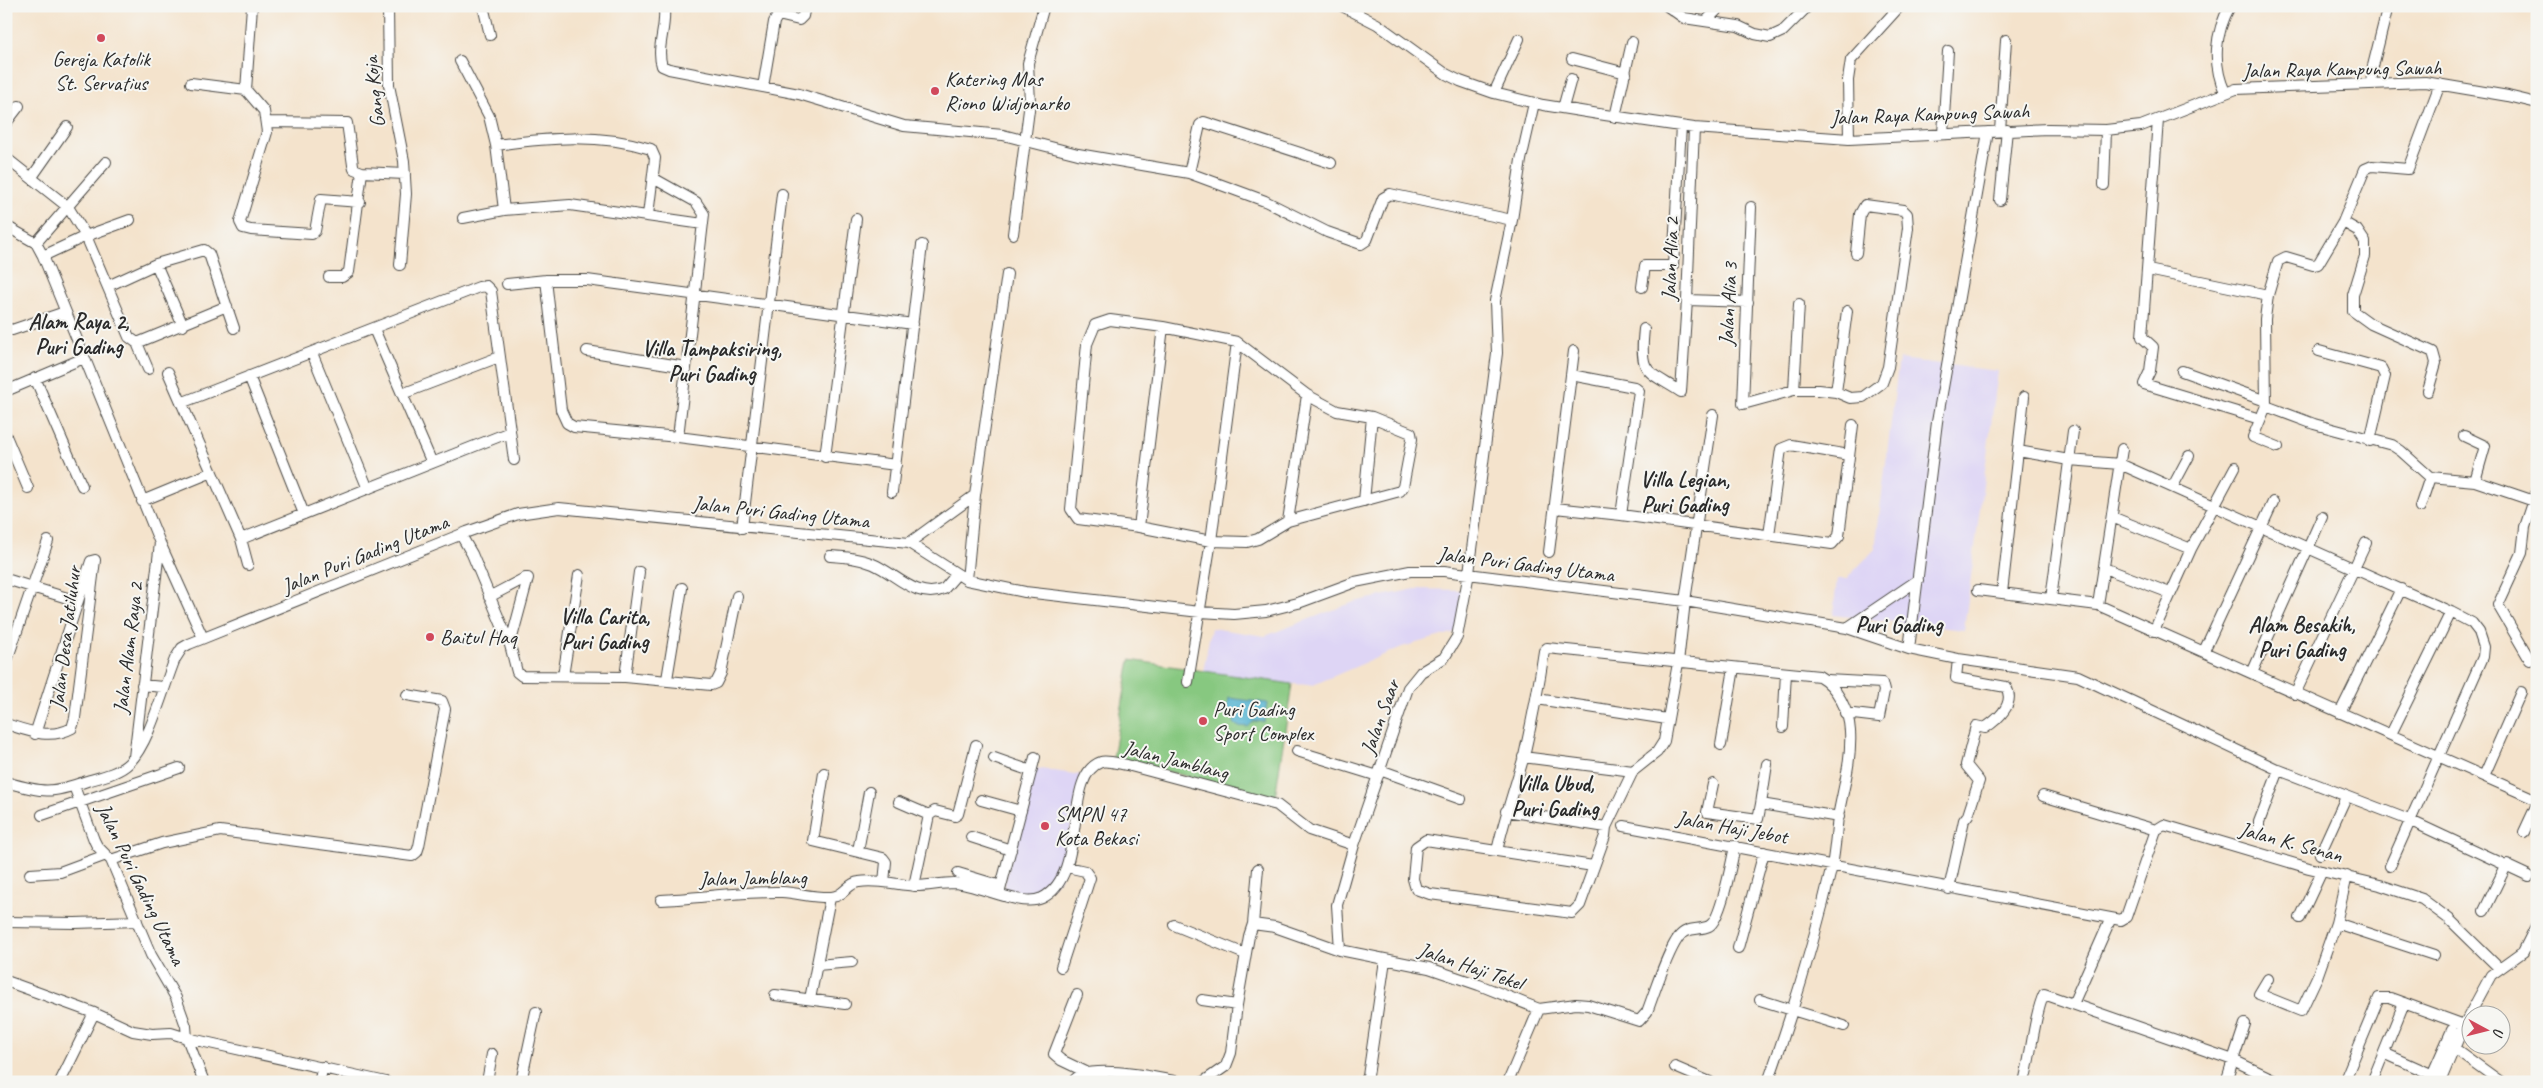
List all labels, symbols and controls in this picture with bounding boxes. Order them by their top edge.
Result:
marker: Gereja Katolik St. Servatius [95,32,107,44]
place label: Gereja Katolik St. Servatius [52,46,151,96]
street label: Gang Koja [357,53,391,129]
street label: Jalan Raya Kampung Sawah [2241,54,2442,84]
place label: Katering Mas Riono Widjonarko [945,66,1071,116]
marker: Katering Mas Riono Widjonarko [929,85,941,97]
street label: Jalan Raya Kampung Sawah [1829,98,2030,130]
street label: Jalan Alia 2 [1656,215,1685,302]
street label: Jalan Alia 3 [1713,260,1743,347]
district label: Alam Raya 2, Puri Gading [29,308,129,361]
district label: Villa Tampaksiring, Puri Gading [642,335,782,388]
district label: Villa Legian, Puri Gading [1640,466,1730,519]
street label: Jalan Puri Gading Utama [691,490,872,534]
street label: Jalan Puri Gading Utama [277,508,453,600]
street label: Jalan Puri Gading Utama [1436,540,1617,588]
street label: Jalan Desa Jatiluhur [43,562,87,712]
street label: Jalan Alam Raya 2 [107,579,149,716]
district label: Villa Carita, Puri Gading [560,603,650,656]
district label: Puri Gading [1856,611,1944,639]
district label: Alam Besakih, Puri Gading [2249,611,2355,664]
place label: Baitul Haq [440,624,518,650]
marker: Baitul Haq [424,631,436,643]
street label: Jalan Saar [1354,675,1406,759]
place label: Puri Gading Sport Complex [1213,696,1315,746]
marker: Puri Gading Sport Complex [1197,715,1209,727]
street label: Jalan Jamblang [1120,734,1233,786]
district label: Villa Ubud, Puri Gading [1512,770,1600,823]
street label: Jalan Puri Gading Utama [90,798,192,971]
place label: SMPN 47 Kota Bekasi [1055,801,1141,851]
street label: Jalan Haji Jebot [1673,804,1792,850]
street label: Jalan K. Senan [2236,816,2346,868]
marker: SMPN 47 Kota Bekasi [1039,820,1051,832]
street label: Jalan Jamblang [698,864,808,892]
street label: Jalan Haji Tekel [1414,936,1530,997]
north arrow [2460,1006,2510,1056]
text: U [2489,1027,2507,1039]

